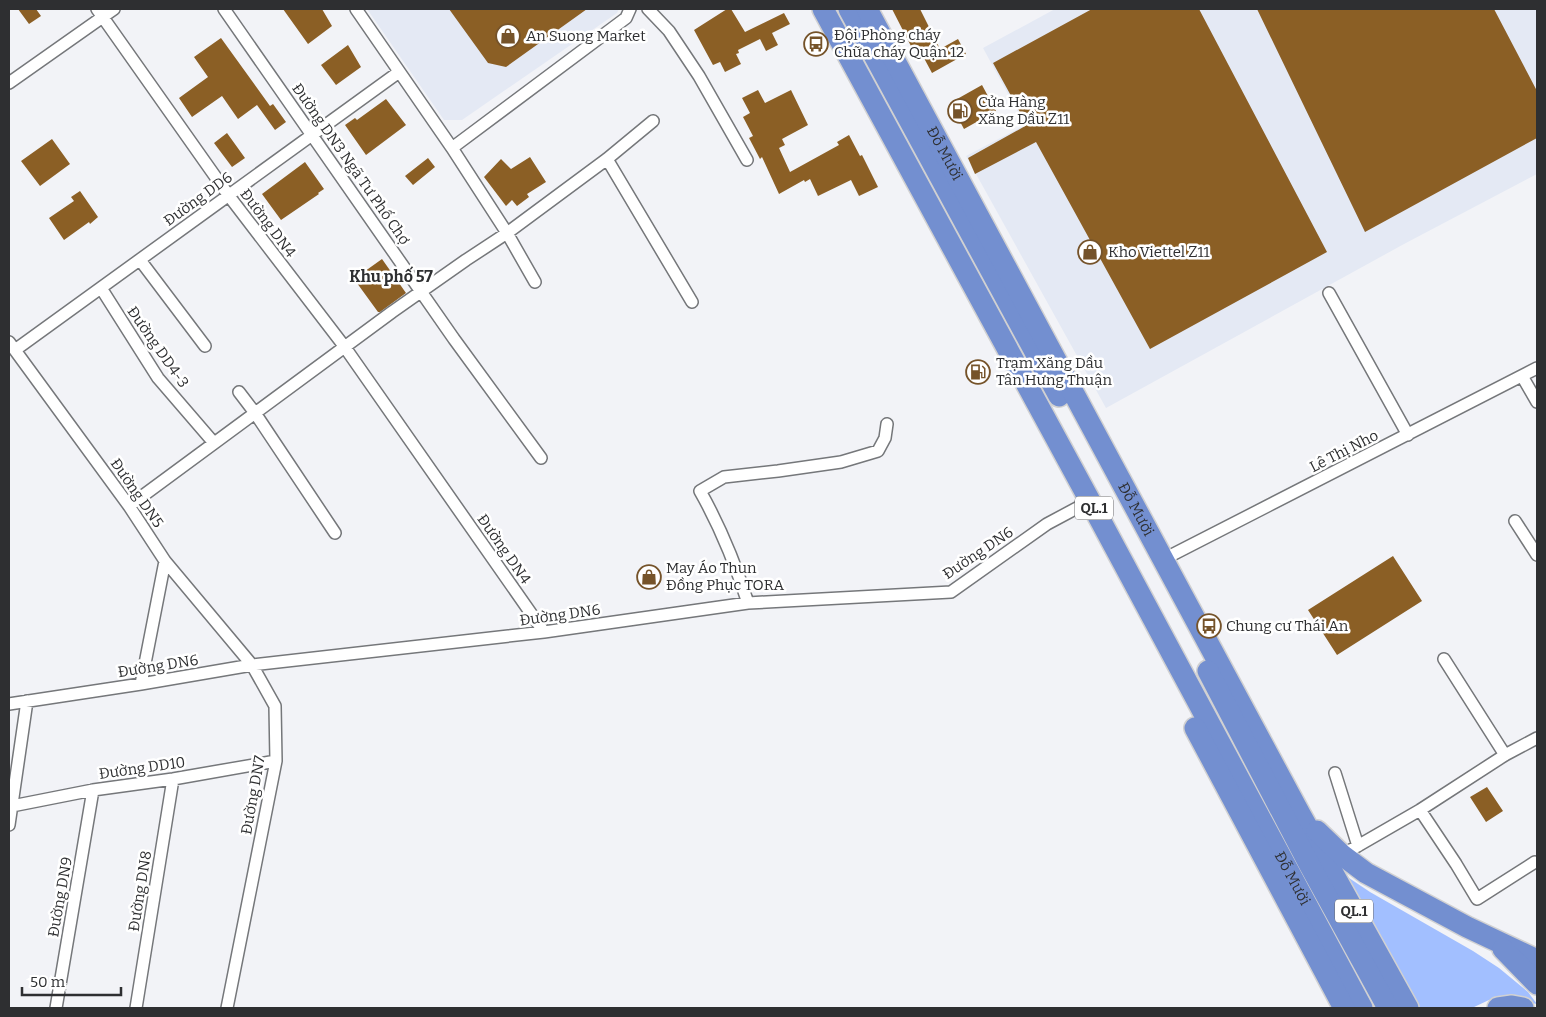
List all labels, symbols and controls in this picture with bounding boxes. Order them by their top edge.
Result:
shop icon: An Suong Market [495,23,521,49]
place label: Đội Phòng cháy Chữa cháy Quận 12 [834,26,964,61]
place label: An Suong Market [526,27,646,45]
bus stop icon: Đội Phòng cháy Chữa cháy Quận 12 [803,31,829,57]
street label: Đường DN3 Ngã Tư Phố Chợ [288,80,414,248]
place label: Cửa Hàng Xăng Dầu Z11 [978,93,1069,128]
fuel station icon: Cửa Hàng Xăng Dầu Z11 [947,98,973,124]
street label: Đỗ Mười [923,123,967,184]
street label: Đường DD6 [160,168,236,230]
street label: Đường DN4 [236,185,300,261]
shop icon: Kho Viettel Z11 [1077,239,1103,265]
place label: Kho Viettel Z11 [1108,243,1210,261]
district label: Khu phố 57 [349,266,433,286]
street label: Đường DD4-3 [123,303,193,391]
place label: Trạm Xăng Dầu Tân Hưng Thuận [996,354,1112,389]
fuel station icon: Trạm Xăng Dầu Tân Hưng Thuận [965,359,991,385]
street label: Lê Thị Nho [1307,426,1381,476]
street label: Đường DN5 [107,455,167,531]
street label: Đỗ Mười [1114,479,1158,540]
road number: QL.1 [1075,496,1113,520]
street label: Đường DN4 [473,511,535,588]
street label: Đường DN6 [939,523,1017,583]
place label: May Áo Thun Đồng Phục TORA [666,559,784,594]
shop icon: May Áo Thun Đồng Phục TORA [636,564,662,590]
street label: Đường DN6 [519,600,602,630]
bus stop icon: Chung cư Thái An [1196,613,1222,639]
place label: Chung cư Thái An [1226,617,1349,635]
street label: Đường DN6 [117,651,200,681]
street label: Đường DD10 [98,753,186,783]
street label: Đường DN7 [237,754,269,836]
street label: Đỗ Mười [1271,848,1314,909]
street label: Đường DN8 [125,849,155,933]
street label: Đường DN9 [44,856,76,938]
road number: QL.1 [1335,899,1373,922]
scale bar [22,964,121,996]
text: 50 m [30,973,66,991]

